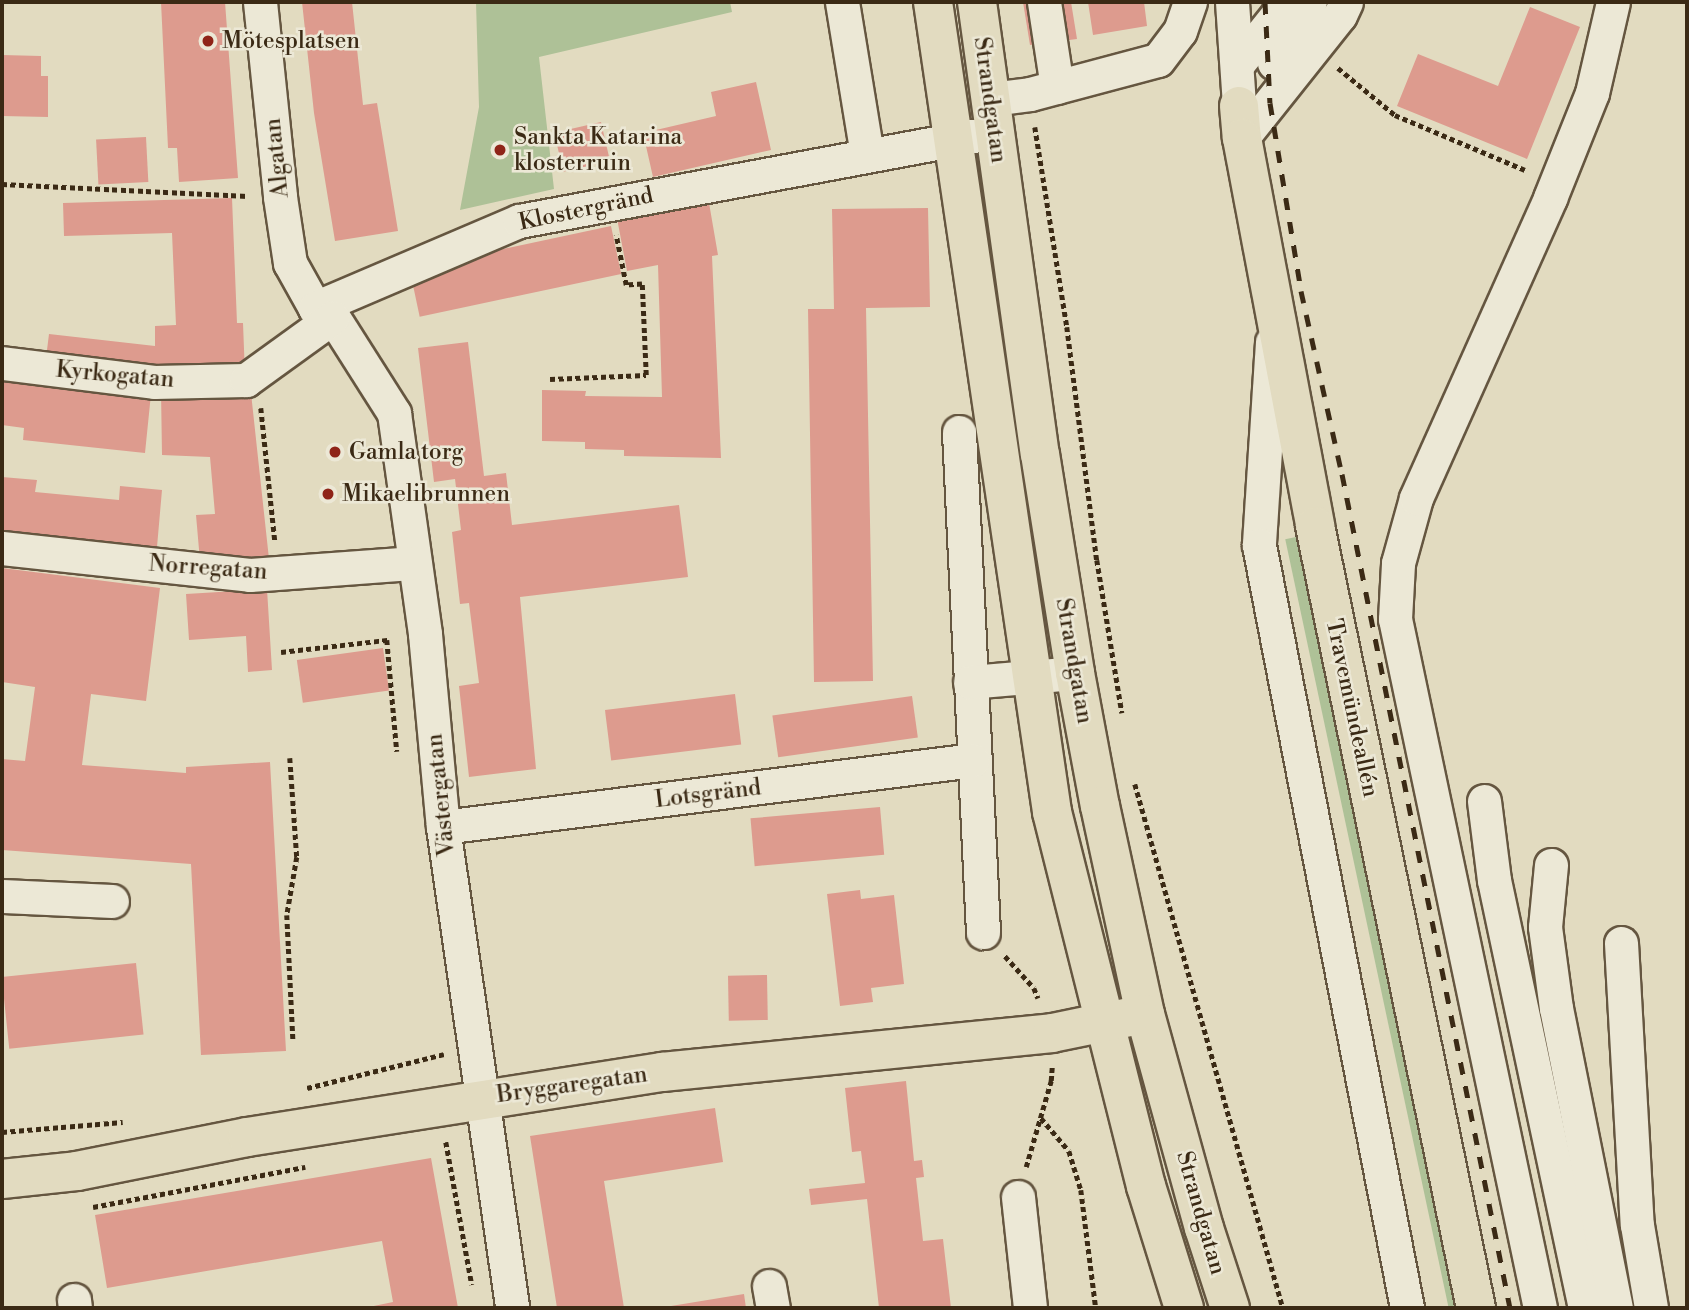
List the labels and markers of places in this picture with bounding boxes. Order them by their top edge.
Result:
place label: Mötesplatsen [222,27,360,55]
marker: Mötesplatsen [200,33,216,49]
place label: Sankta Katarina klosterruin [514,123,682,177]
marker: Sankta Katarina klosterruin [492,142,508,158]
place label: Gamla torg [349,438,463,466]
marker: Gamla torg [327,444,343,460]
place label: Mikaelibrunnen [342,480,510,508]
marker: Mikaelibrunnen [320,486,336,502]

